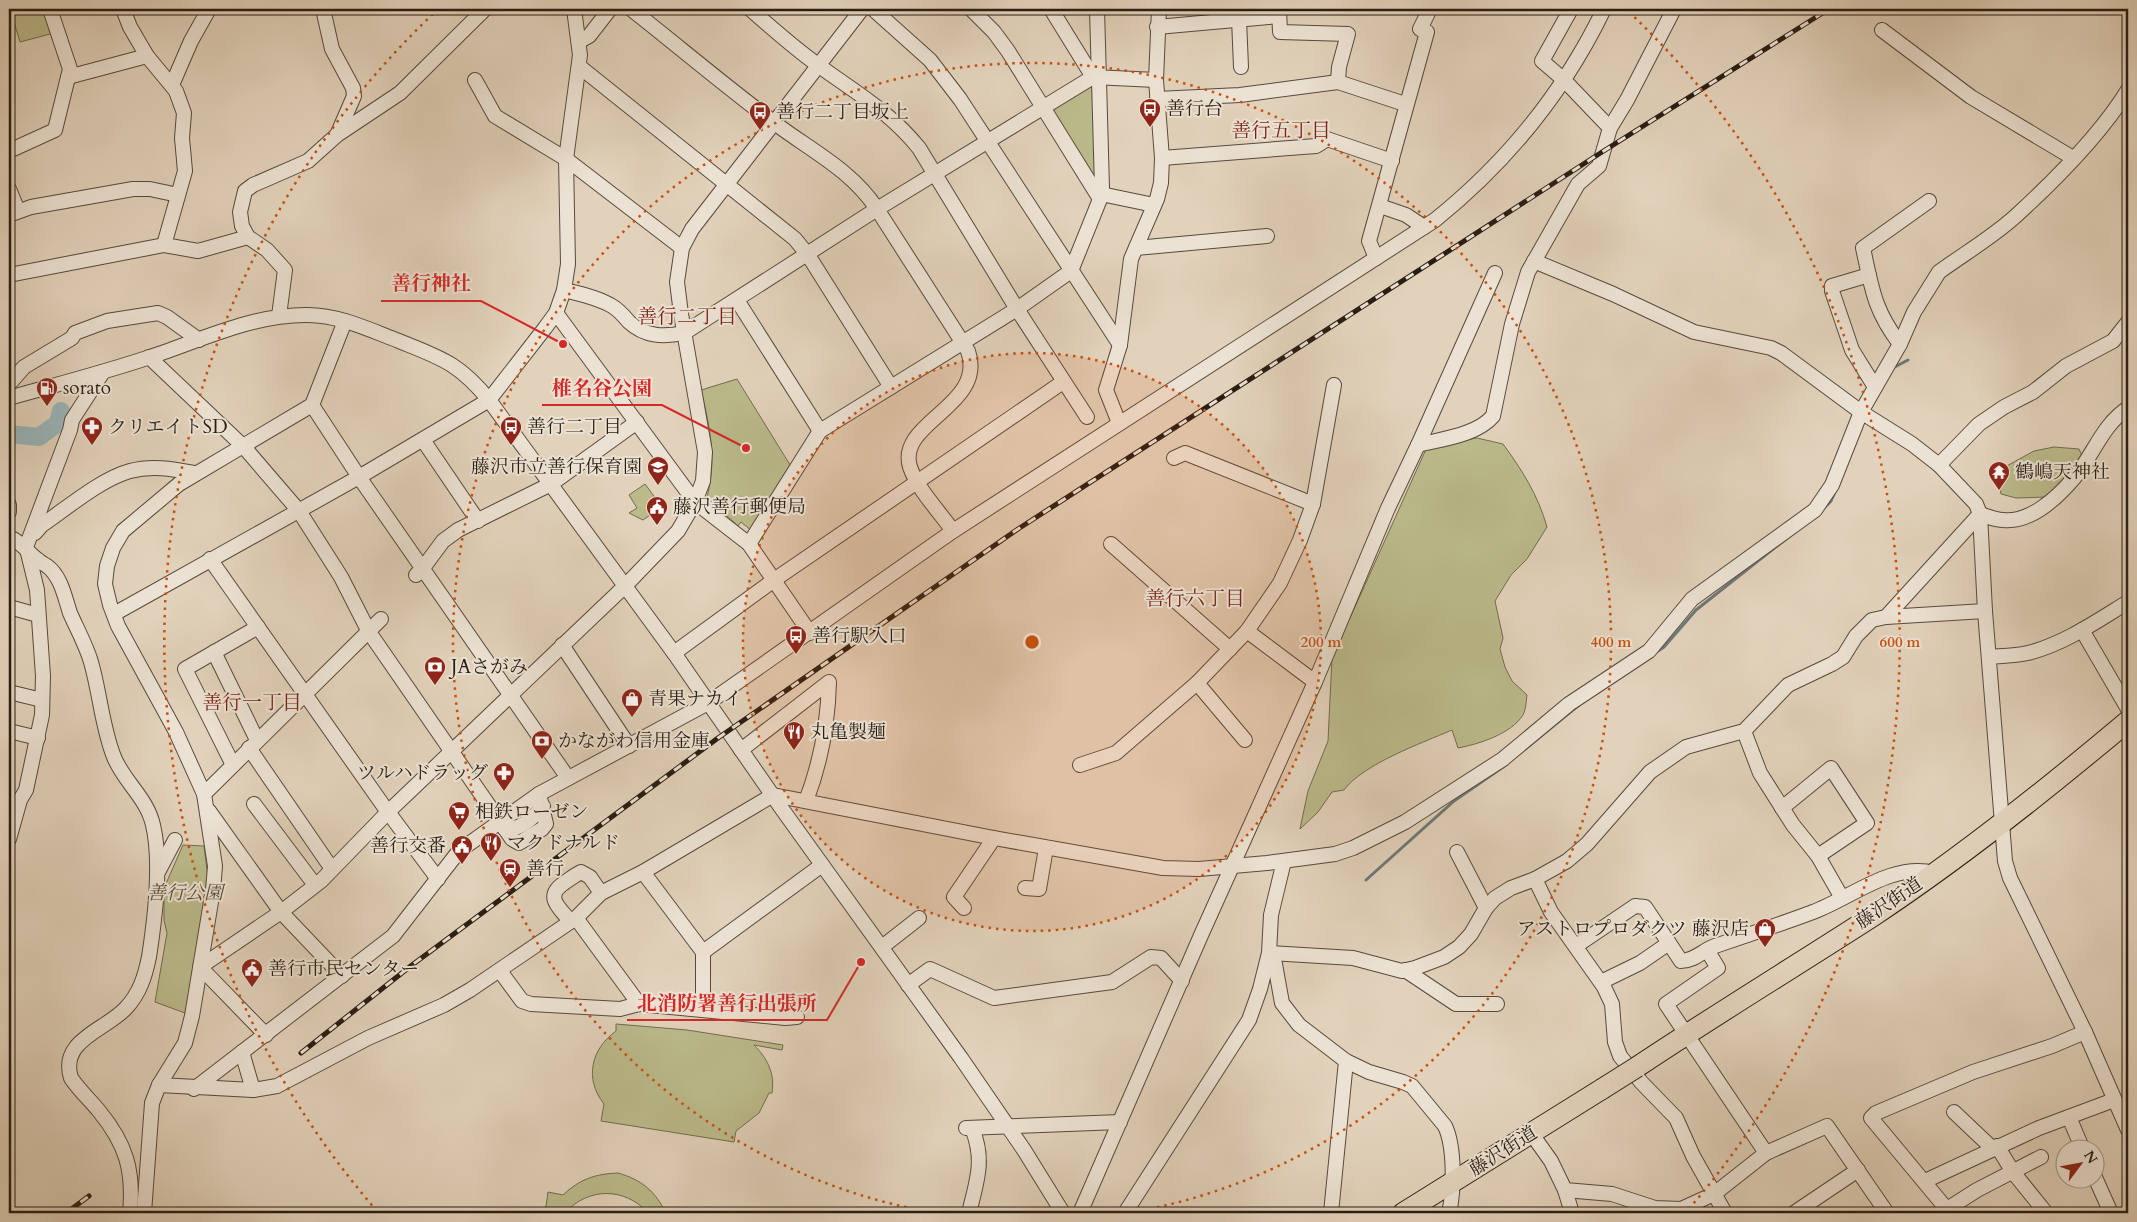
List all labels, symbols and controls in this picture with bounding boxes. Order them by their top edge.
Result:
place label: 善行台 [1166,96,1223,122]
bus stop icon: 善行台 [1138,97,1162,128]
place label: 善行二丁目坂上 [776,99,909,125]
bus stop icon: 善行二丁目坂上 [748,100,772,131]
district label: 善行五丁目 [1231,117,1331,144]
callout: 善行神社 [381,266,481,301]
text: 善行神社 [391,270,471,297]
district label: 善行二丁目 [637,303,737,330]
callout: 椎名谷公園 [542,370,662,405]
place label: sorato [63,375,111,401]
text: 椎名谷公園 [552,375,652,402]
fuel station icon: sorato [35,376,59,407]
place label: クリエイトSD [108,414,228,440]
place label: 善行二丁目 [527,414,622,440]
pharmacy icon: クリエイトSD [80,415,104,446]
bus stop icon: 善行二丁目 [499,415,523,446]
place label: 藤沢市立善行保育園 [471,454,642,480]
school or university icon: 藤沢市立善行保育園 [646,455,670,486]
place label: 鶴嶋天神社 [2015,459,2110,485]
temple icon: 鶴嶋天神社 [1987,460,2011,491]
place label: 藤沢善行郵便局 [673,494,806,520]
public building icon: 藤沢善行郵便局 [645,495,669,526]
district label: 善行六丁目 [1145,585,1245,612]
place label: 善行駅入口 [812,623,907,649]
bus stop icon: 善行駅入口 [784,624,808,655]
text: 200 m [1301,632,1342,652]
text: 400 m [1591,632,1632,652]
text: 600 m [1880,632,1921,652]
centre of rings [1023,633,1041,651]
place label: JAさがみ [448,654,528,680]
bank icon: JAさがみ [423,655,447,686]
place label: 青果ナカイ [648,686,742,712]
shop icon: 青果ナカイ [620,687,644,718]
district label: 善行一丁目 [202,689,302,716]
place label: 丸亀製麺 [810,719,886,745]
restaurant icon: 丸亀製麺 [782,720,806,751]
place label: かながわ信用金庫 [558,728,710,754]
bank icon: かながわ信用金庫 [530,729,554,760]
place label: ツルハドラッグ [357,760,488,786]
pharmacy icon: ツルハドラッグ [492,761,516,792]
place label: 相鉄ローゼン [475,799,589,825]
supermarket icon: 相鉄ローゼン [447,800,471,831]
place label: マクドナルド [507,830,620,856]
restaurant icon: マクドナルド [479,831,503,862]
place label: 善行交番 [370,833,446,859]
public building icon: 善行交番 [450,834,474,865]
place label: 善行 [526,856,564,882]
station icon: 善行 [498,857,522,888]
street label: 藤沢街道 [1850,871,1928,935]
park label: 善行公園 [147,880,226,906]
place label: アストロプロダクツ 藤沢店 [1517,916,1749,942]
shop icon: アストロプロダクツ 藤沢店 [1753,917,1777,948]
place label: 善行市民センター [268,956,419,982]
public building icon: 善行市民センター [240,957,264,988]
callout: 北消防署善行出張所 [627,985,827,1020]
text: 北消防署善行出張所 [637,990,817,1017]
street label: 藤沢街道 [1464,1120,1542,1182]
north arrow [2054,1140,2104,1190]
text: N [2079,1147,2102,1168]

